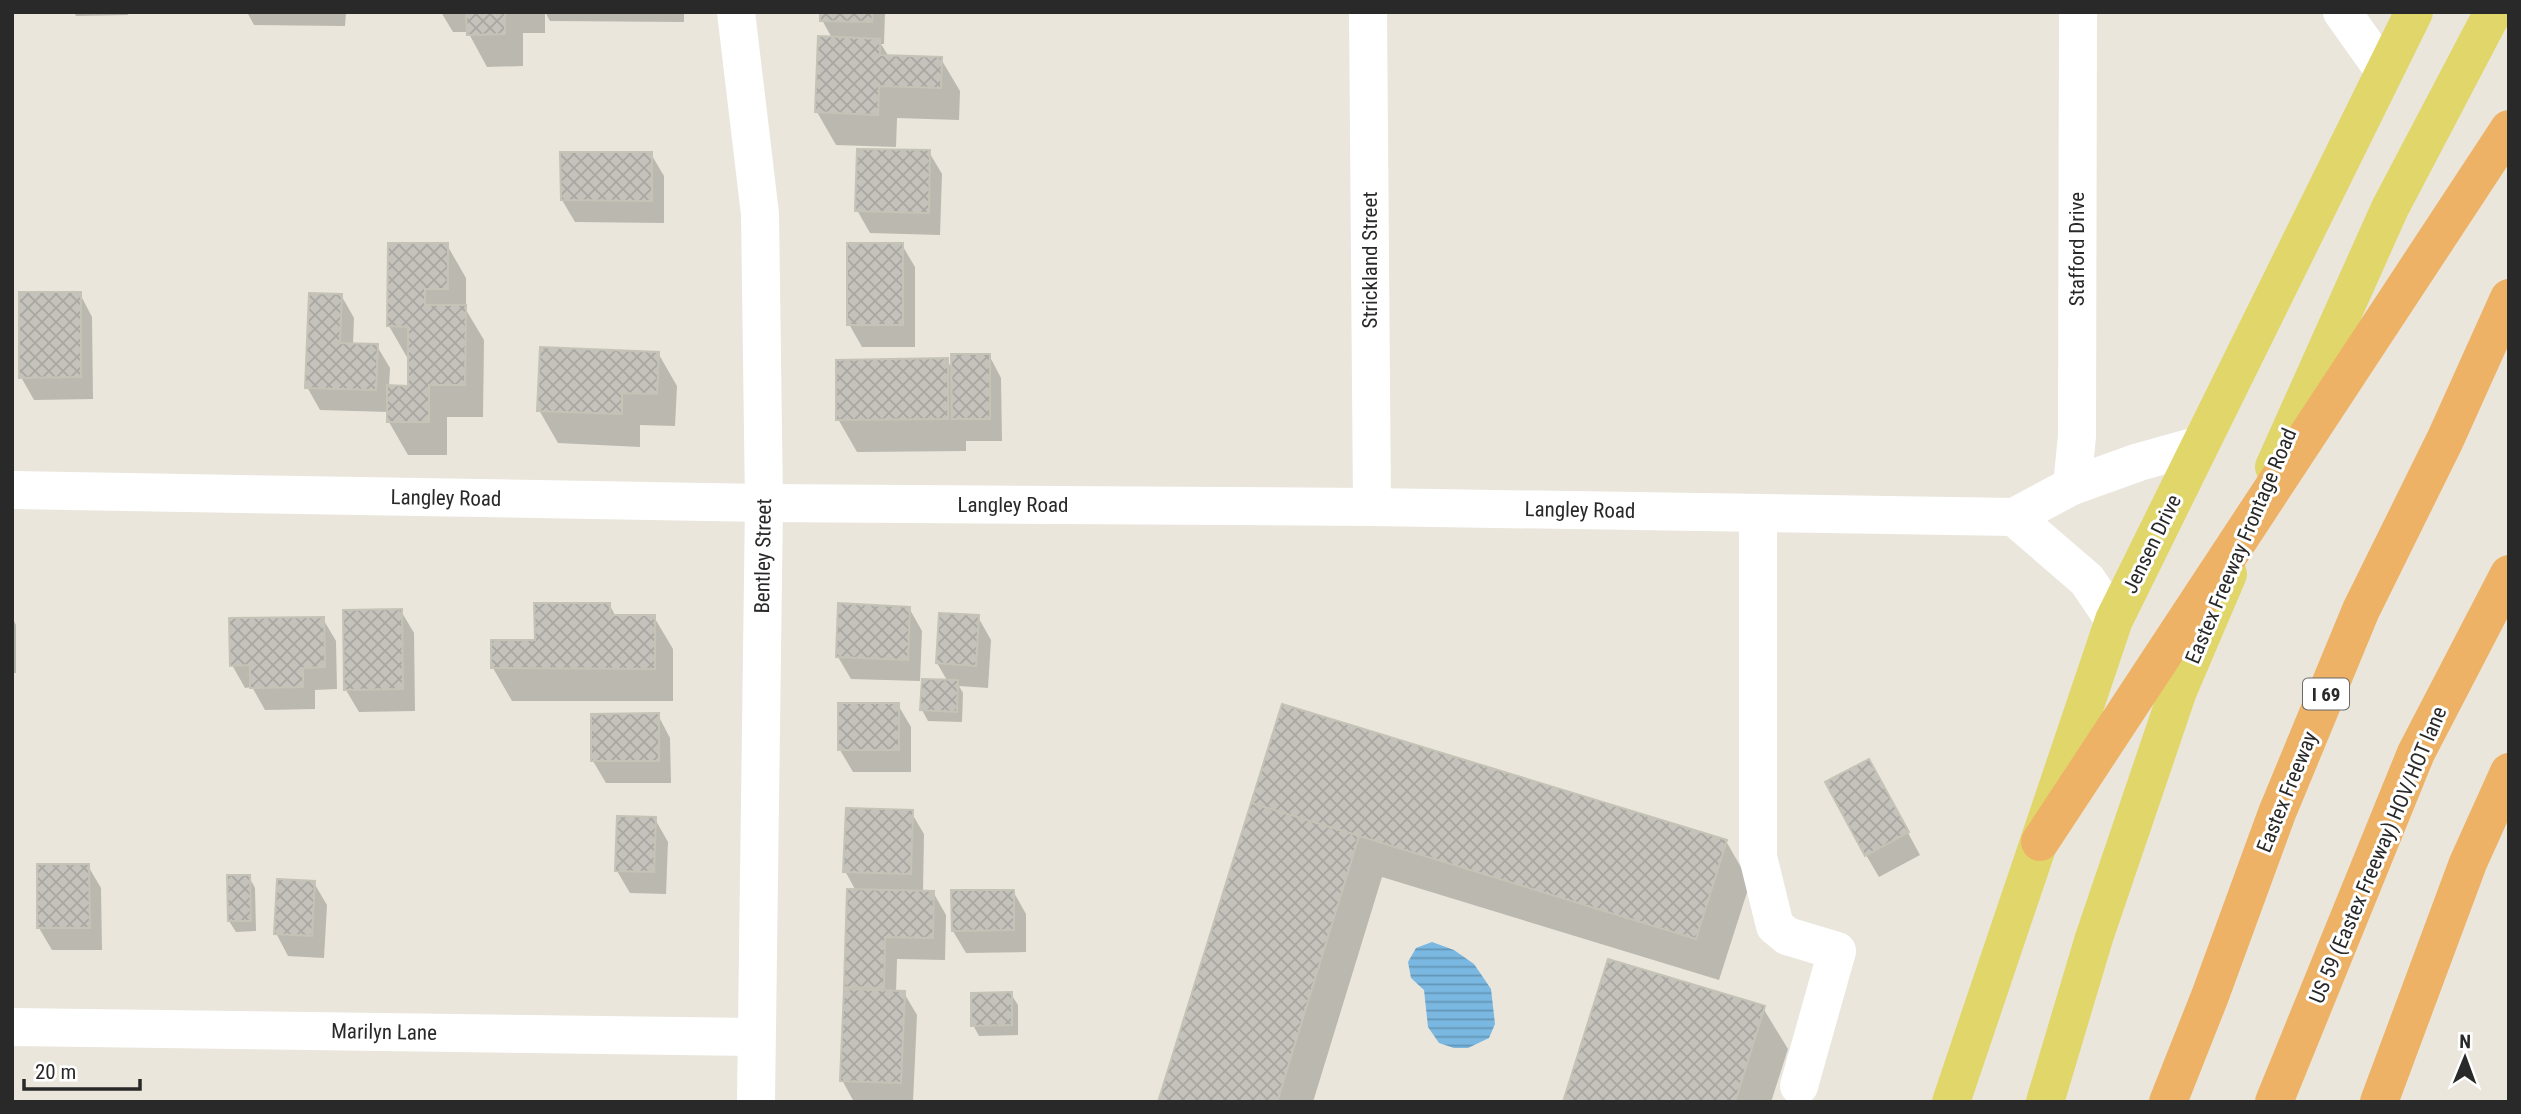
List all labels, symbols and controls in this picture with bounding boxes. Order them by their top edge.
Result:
street label: Strickland Street [1358,192,1382,328]
street label: Stafford Drive [2065,192,2089,306]
street label: Eastex Freeway Frontage Road [2180,425,2302,667]
street label: Langley Road [390,485,502,511]
street label: Jensen Drive [2118,491,2186,597]
street label: Langley Road [958,493,1068,517]
street label: Langley Road [1524,497,1636,523]
street label: Bentley Street [750,498,776,614]
road number: I 69 [2303,678,2349,709]
street label: US 59 (Eastex Freeway) HOV/HOT lane [2304,703,2452,1007]
street label: Eastex Freeway [2252,728,2322,856]
street label: Marilyn Lane [331,1019,437,1045]
north arrow [2430,1023,2500,1093]
text: N [2459,1030,2471,1053]
scale bar [24,1048,140,1092]
text: 20 m [35,1060,76,1084]

